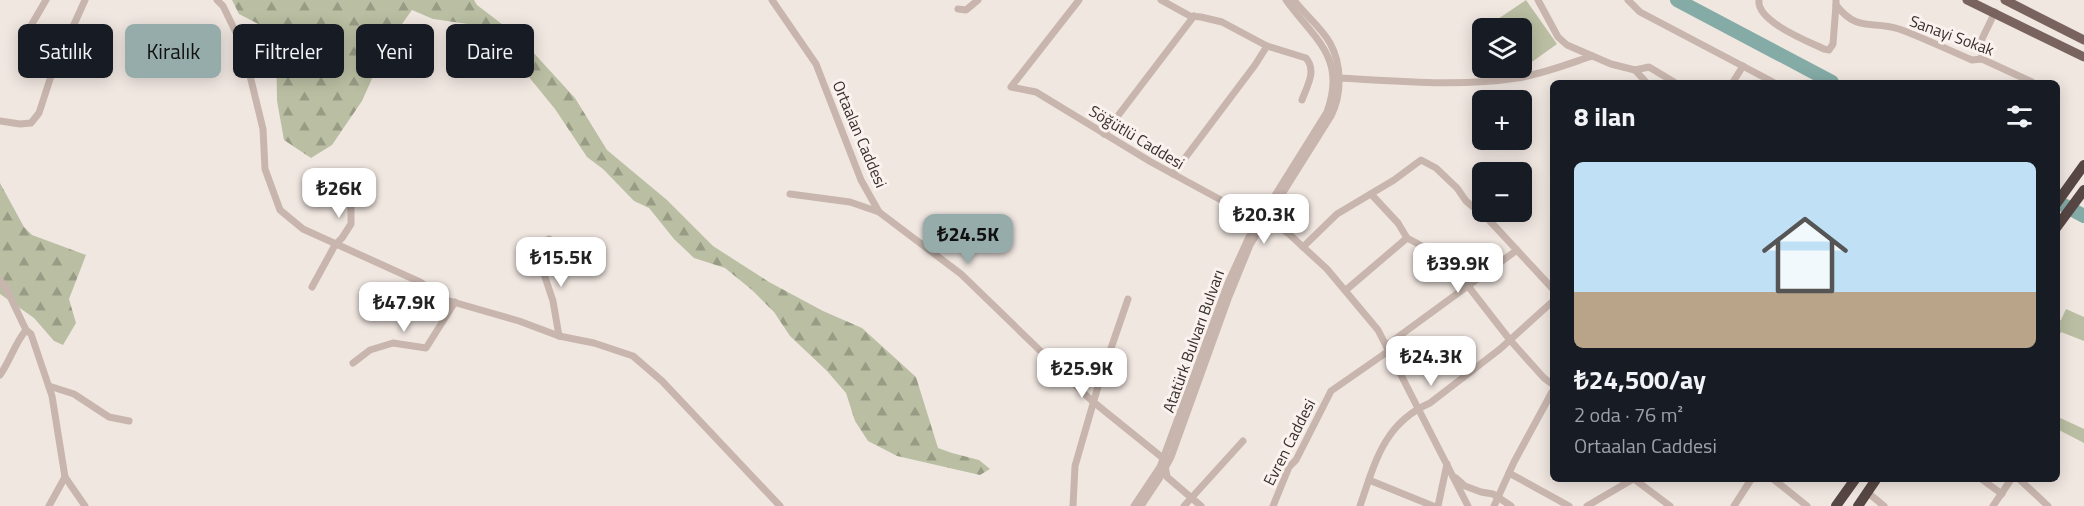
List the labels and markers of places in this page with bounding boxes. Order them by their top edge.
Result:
pin: ₺26K [303,168,375,219]
pin: ₺20.3K [1215,194,1313,245]
pin: ₺24.5K [919,214,1017,265]
pin: ₺15.5K [512,237,610,288]
pin: ₺39.9K [1409,243,1507,294]
pin: ₺47.9K [355,282,453,333]
pin: ₺24.3K [1382,336,1480,387]
pin: ₺25.9K [1033,348,1131,399]

